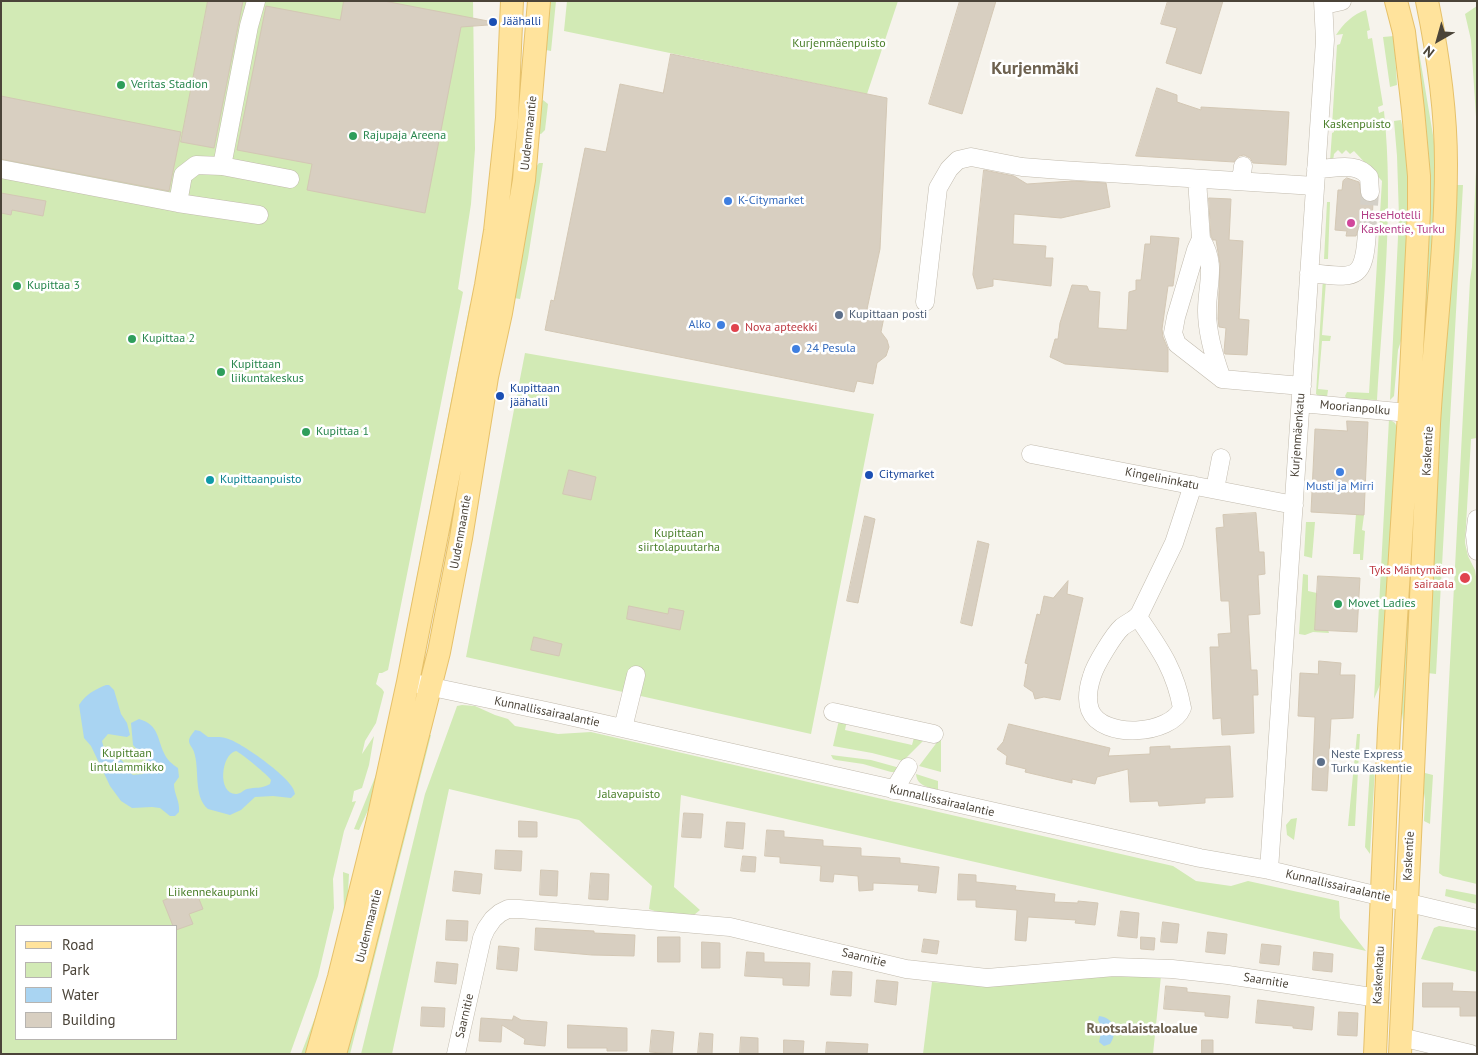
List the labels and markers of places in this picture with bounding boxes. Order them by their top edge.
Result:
place label: Jäähalli [503,15,541,29]
marker: Jäähalli [487,16,499,28]
place label: Veritas Stadion [131,78,208,92]
marker: Veritas Stadion [115,79,127,91]
place label: Rajupaja Areena [363,129,446,143]
marker: Rajupaja Areena [347,130,359,142]
place label: K-Citymarket [738,194,804,208]
marker: K-Citymarket [722,195,734,207]
place label: HeseHotelli Kaskentie, Turku [1361,209,1445,237]
marker: HeseHotelli Kaskentie, Turku [1345,217,1357,229]
place label: Kupittaa 3 [27,279,80,293]
marker: Kupittaa 3 [11,280,23,292]
place label: Kupittaan posti [849,308,927,322]
marker: Kupittaan posti [833,309,845,321]
place label: Alko [688,318,711,332]
marker: Alko [715,319,727,331]
place label: Nova apteekki [745,321,817,335]
marker: Nova apteekki [729,322,741,334]
place label: Kupittaa 2 [142,332,195,346]
marker: Kupittaa 2 [126,333,138,345]
place label: 24 Pesula [806,342,856,356]
marker: 24 Pesula [790,343,802,355]
place label: Kupittaan liikuntakeskus [231,358,304,386]
marker: Kupittaan liikuntakeskus [215,366,227,378]
place label: Kupittaan jäähalli [510,382,560,410]
marker: Kupittaan jäähalli [494,390,506,402]
place label: Kupittaa 1 [316,425,369,439]
marker: Kupittaa 1 [300,426,312,438]
marker: Musti ja Mirri [1334,466,1346,478]
place label: Citymarket [879,468,934,482]
marker: Citymarket [863,469,875,481]
place label: Kupittaanpuisto [220,473,301,487]
marker: Kupittaanpuisto [204,474,216,486]
place label: Musti ja Mirri [1306,480,1374,494]
place label: Tyks Mäntymäen sairaala [1369,564,1454,592]
marker: Tyks Mäntymäen sairaala [1458,571,1472,585]
place label: Movet Ladies [1348,597,1416,611]
marker: Movet Ladies [1332,598,1344,610]
place label: Neste Express Turku Kaskentie [1331,748,1412,776]
marker: Neste Express Turku Kaskentie [1315,756,1327,768]

